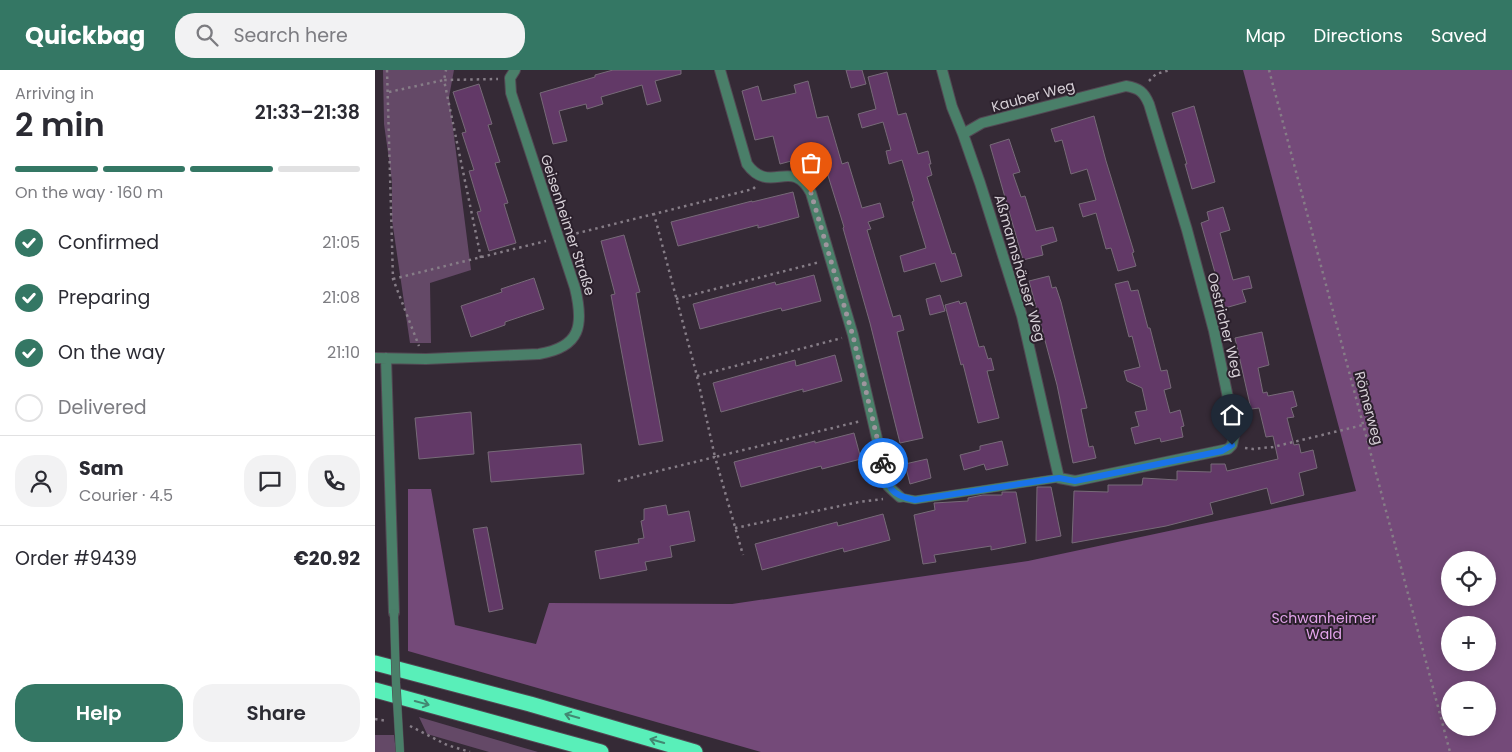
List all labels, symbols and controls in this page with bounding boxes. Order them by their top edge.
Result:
search box [175,13,525,58]
text: Quickbag [25,19,145,52]
icon: search [193,21,221,49]
text: Search here [233,22,348,49]
text: Map [1246,23,1285,48]
text: Directions [1313,23,1403,48]
text: Saved [1431,23,1487,48]
street label: Kauber Weg [989,75,1077,117]
text: Arriving in [15,82,94,105]
text: 21:33–21:38 [255,99,360,126]
text: 2 min [15,102,105,147]
pin [790,142,832,193]
icon: bag [797,149,825,177]
street label: Geisenheimer Straße [536,152,600,298]
text: On the way · 160 m [15,181,163,204]
street label: Aßmannshäuser Weg [989,192,1051,344]
icon: check [15,229,43,257]
text: Confirmed [58,229,159,256]
text: 21:05 [322,231,360,254]
street label: Oestricher Weg [1202,270,1248,380]
icon: check [15,284,43,312]
text: Preparing [58,284,150,311]
text: 21:08 [322,286,360,309]
icon: check [15,339,43,367]
text: On the way [58,339,165,366]
text: 21:10 [327,341,360,364]
street label: Römerweg [1350,369,1388,447]
text: Delivered [58,394,147,421]
pin [1211,394,1253,445]
icon: home [1218,401,1246,429]
courier [858,438,908,488]
icon: bike [869,449,897,477]
button: person [15,455,67,507]
text: Sam [79,455,124,482]
button: chat [244,455,296,507]
button: phone [308,455,360,507]
text: Courier · 4.5 [79,484,173,507]
text: Order #9439 [15,545,137,572]
text: €20.92 [294,545,360,572]
map controls [1441,551,1496,736]
button: locate [1441,551,1496,606]
park label: Schwanheimer Wald [1272,608,1377,644]
button: + [1441,616,1496,671]
button: − [1441,681,1496,736]
button: Help [15,684,183,742]
button: Share [193,684,360,742]
one-way arrow [414,699,430,708]
one-way arrow [564,711,580,721]
one-way arrow [649,735,665,745]

